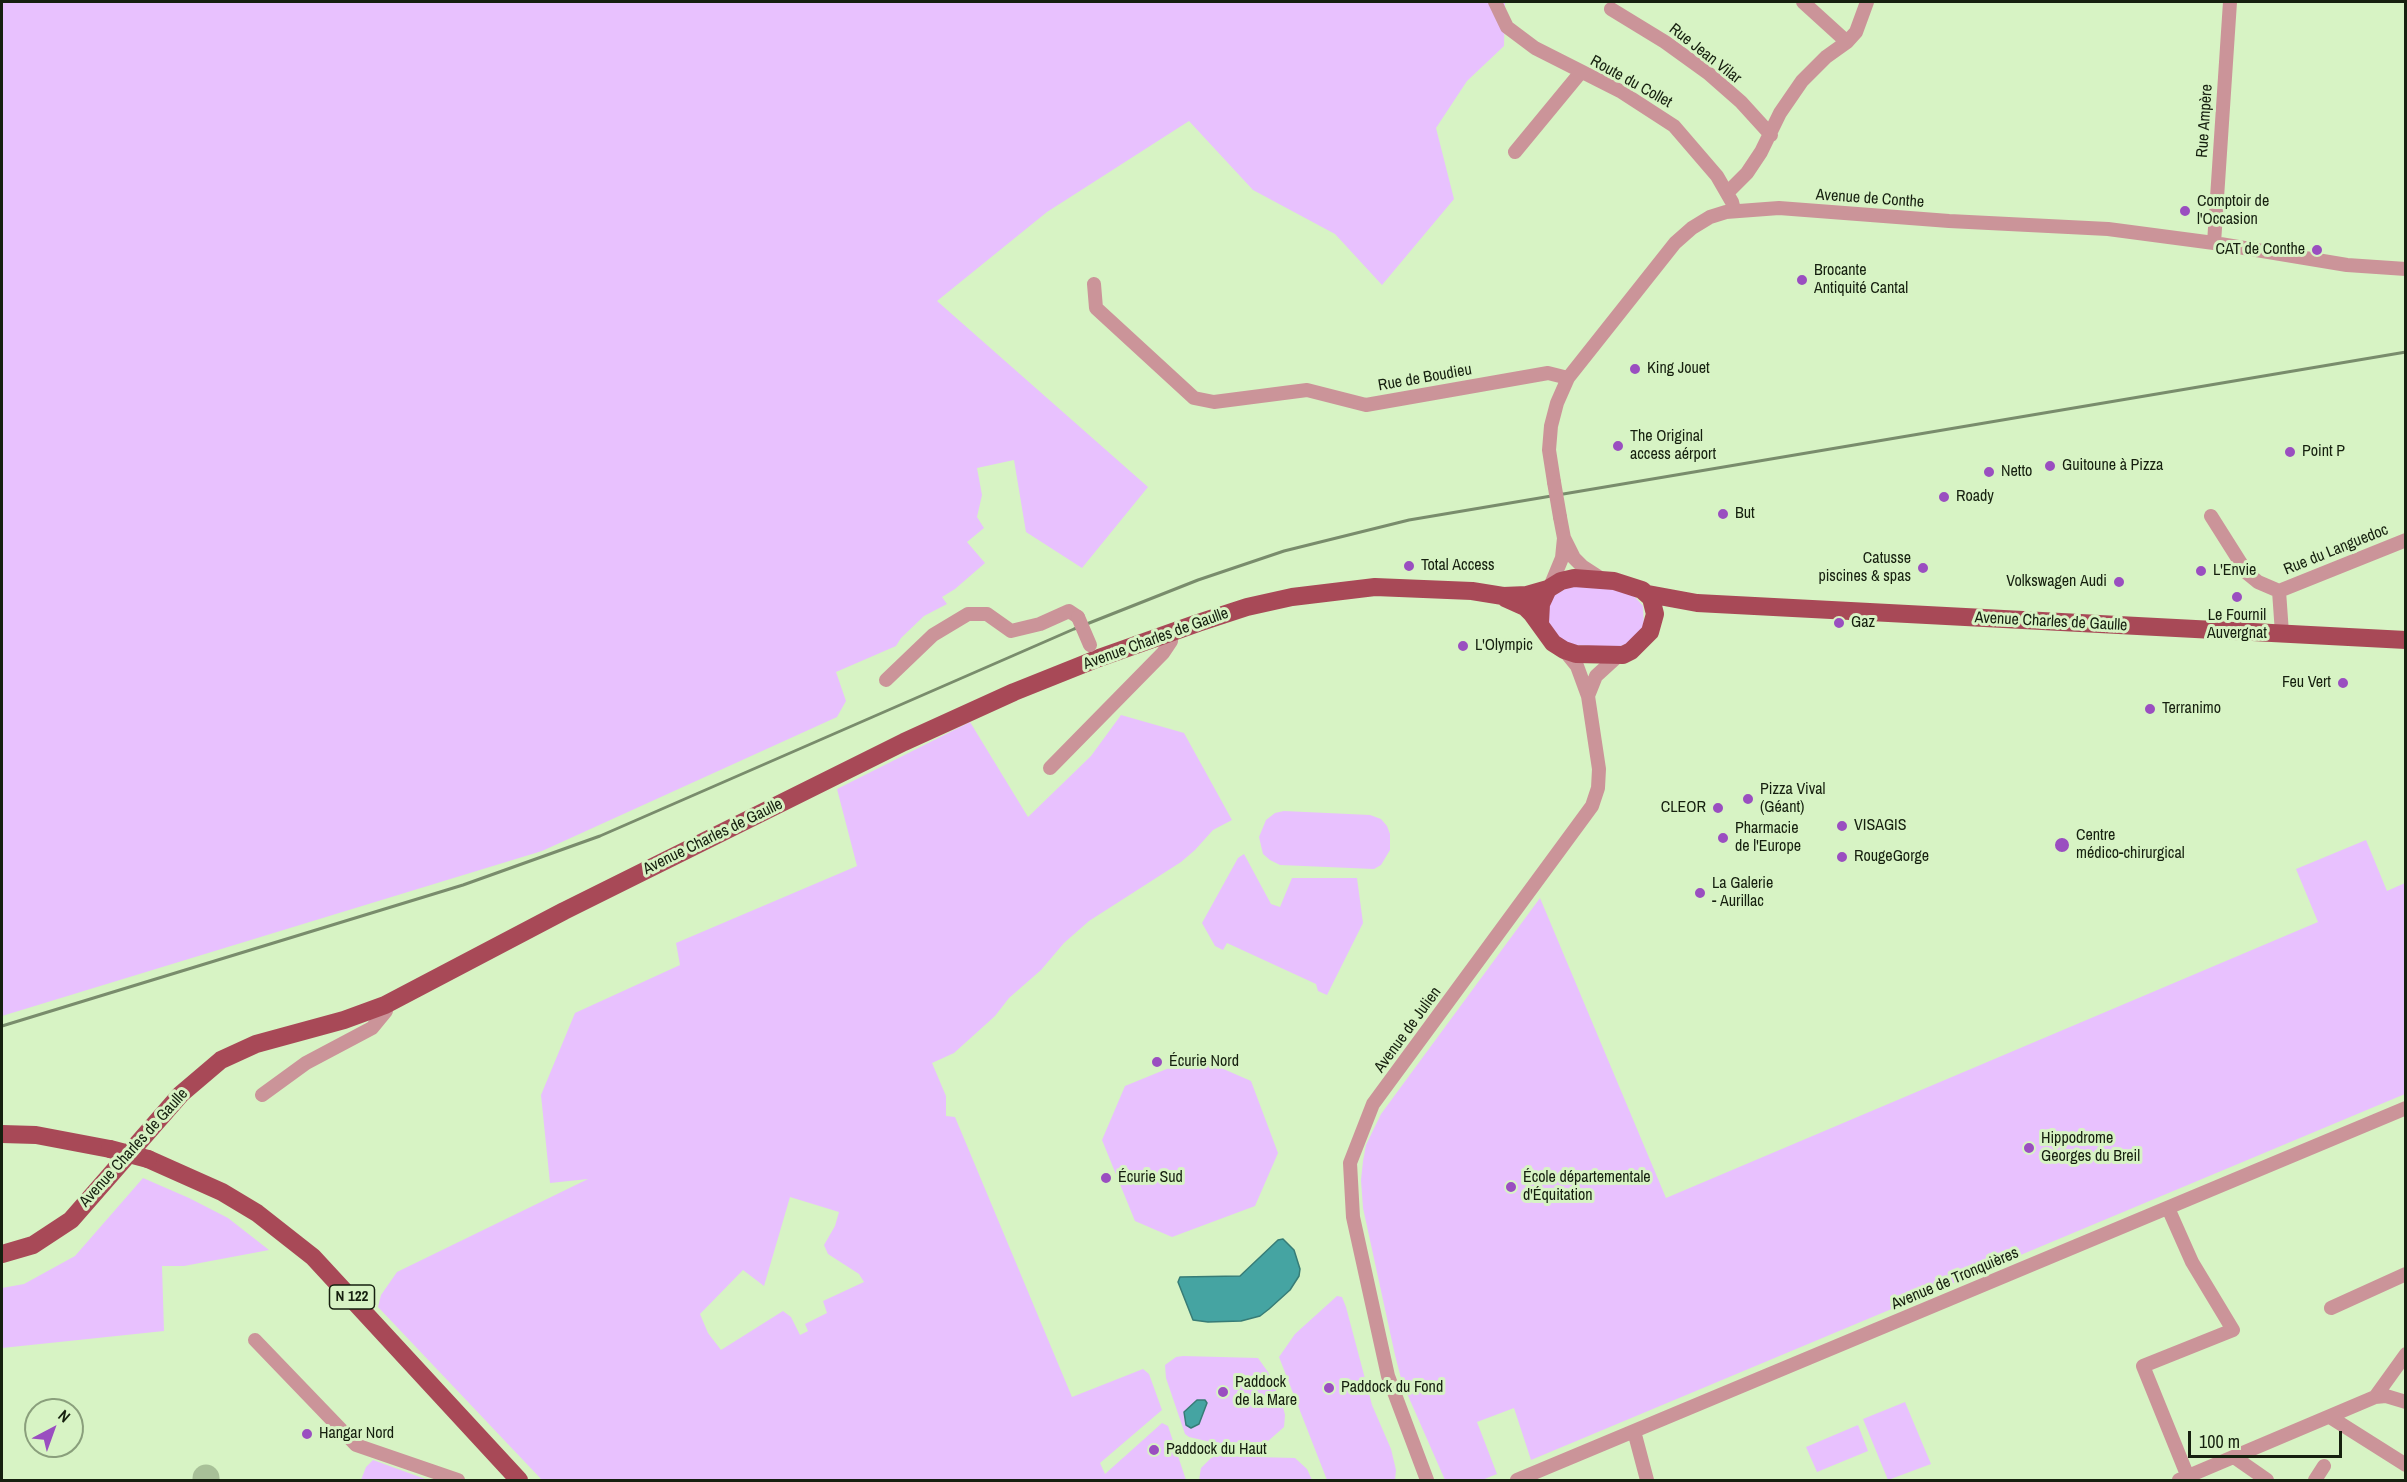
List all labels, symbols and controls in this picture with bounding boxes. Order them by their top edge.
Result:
street label: Rue Jean Vilar [1665,20,1745,88]
street label: Route du Collet [1587,52,1675,112]
street label: Rue Ampère [2193,84,2217,158]
street label: Avenue de Conthe [1815,186,1925,212]
place label: Comptoir de l'Occasion [2197,192,2269,230]
marker: Comptoir de l'Occasion [2178,204,2192,218]
place label: CAT de Conthe [2216,240,2305,260]
marker: CAT de Conthe [2310,243,2324,257]
place label: Brocante Antiquité Cantal [1814,261,1908,299]
marker: Brocante Antiquité Cantal [1795,273,1809,287]
place label: King Jouet [1647,359,1710,379]
street label: Rue de Boudieu [1377,360,1473,396]
marker: King Jouet [1628,362,1642,376]
place label: The Original access aérport [1630,427,1716,465]
marker: The Original access aérport [1611,439,1625,453]
place label: Point P [2302,442,2345,462]
marker: Point P [2283,445,2297,459]
place label: Guitoune à Pizza [2062,456,2163,476]
marker: Guitoune à Pizza [2043,459,2057,473]
place label: Netto [2001,462,2032,482]
marker: Netto [1982,465,1996,479]
place label: Roady [1956,487,1994,507]
marker: Roady [1937,490,1951,504]
place label: But [1735,504,1755,524]
marker: But [1716,507,1730,521]
street label: Rue du Languedoc [2281,520,2391,580]
place label: Catusse piscines & spas [1818,549,1911,587]
place label: Total Access [1421,556,1495,576]
marker: Total Access [1402,559,1416,573]
marker: Catusse piscines & spas [1916,561,1930,575]
place label: L'Envie [2213,561,2256,581]
marker: L'Envie [2194,564,2208,578]
place label: Volkswagen Audi [2006,572,2107,592]
marker: Volkswagen Audi [2112,575,2126,589]
marker: Le Fournil Auvergnat [2230,590,2244,604]
street label: Avenue Charles de Gaulle [1081,604,1231,674]
place label: Le Fournil Auvergnat [2207,606,2267,644]
street label: Avenue Charles de Gaulle [1974,608,2128,636]
place label: Gaz [1851,613,1875,633]
marker: Gaz [1832,616,1846,630]
place label: L'Olympic [1475,636,1533,656]
marker: L'Olympic [1456,639,1470,653]
place label: Feu Vert [2282,673,2331,693]
marker: Feu Vert [2336,676,2350,690]
place label: Terranimo [2162,699,2221,719]
marker: Terranimo [2143,702,2157,716]
place label: Pizza Vival (Géant) [1760,780,1825,818]
marker: Pizza Vival (Géant) [1741,792,1755,806]
street label: Avenue Charles de Gaulle [640,795,786,879]
place label: CLEOR [1661,798,1706,818]
marker: CLEOR [1711,801,1725,815]
place label: VISAGIS [1854,816,1907,836]
place label: Pharmacie de l'Europe [1735,819,1801,857]
marker: VISAGIS [1835,819,1849,833]
place label: Centre médico-chirurgical [2076,826,2185,864]
marker: Pharmacie de l'Europe [1716,831,1730,845]
marker: Centre médico-chirurgical [2053,836,2071,854]
place label: RougeGorge [1854,847,1929,867]
marker: RougeGorge [1835,850,1849,864]
place label: La Galerie - Aurillac [1712,874,1773,912]
marker: La Galerie - Aurillac [1693,886,1707,900]
street label: Avenue de Julien [1371,983,1445,1077]
place label: Écurie Nord [1169,1052,1239,1072]
marker: Écurie Nord [1150,1055,1164,1069]
street label: Avenue Charles de Gaulle [76,1085,192,1211]
place label: Hippodrome Georges du Breil [2041,1129,2140,1167]
marker: Hippodrome Georges du Breil [2022,1141,2036,1155]
place label: Écurie Sud [1118,1168,1183,1188]
place label: École départementale d'Équitation [1523,1168,1651,1206]
marker: Écurie Sud [1099,1171,1113,1185]
marker: École départementale d'Équitation [1504,1180,1518,1194]
street label: Avenue de Tronquières [1888,1244,2022,1314]
road number: N 122 [330,1285,374,1309]
place label: Paddock de la Mare [1235,1373,1297,1411]
place label: Paddock du Fond [1341,1378,1443,1398]
marker: Paddock du Fond [1322,1381,1336,1395]
marker: Paddock de la Mare [1216,1385,1230,1399]
north arrow [24,1398,84,1458]
text: N [54,1405,75,1427]
scale bar [2191,1419,2346,1457]
place label: Hangar Nord [319,1424,394,1444]
marker: Hangar Nord [300,1427,314,1441]
text: 100 m [2199,1429,2240,1454]
place label: Paddock du Haut [1166,1440,1267,1460]
marker: Paddock du Haut [1147,1443,1161,1457]

